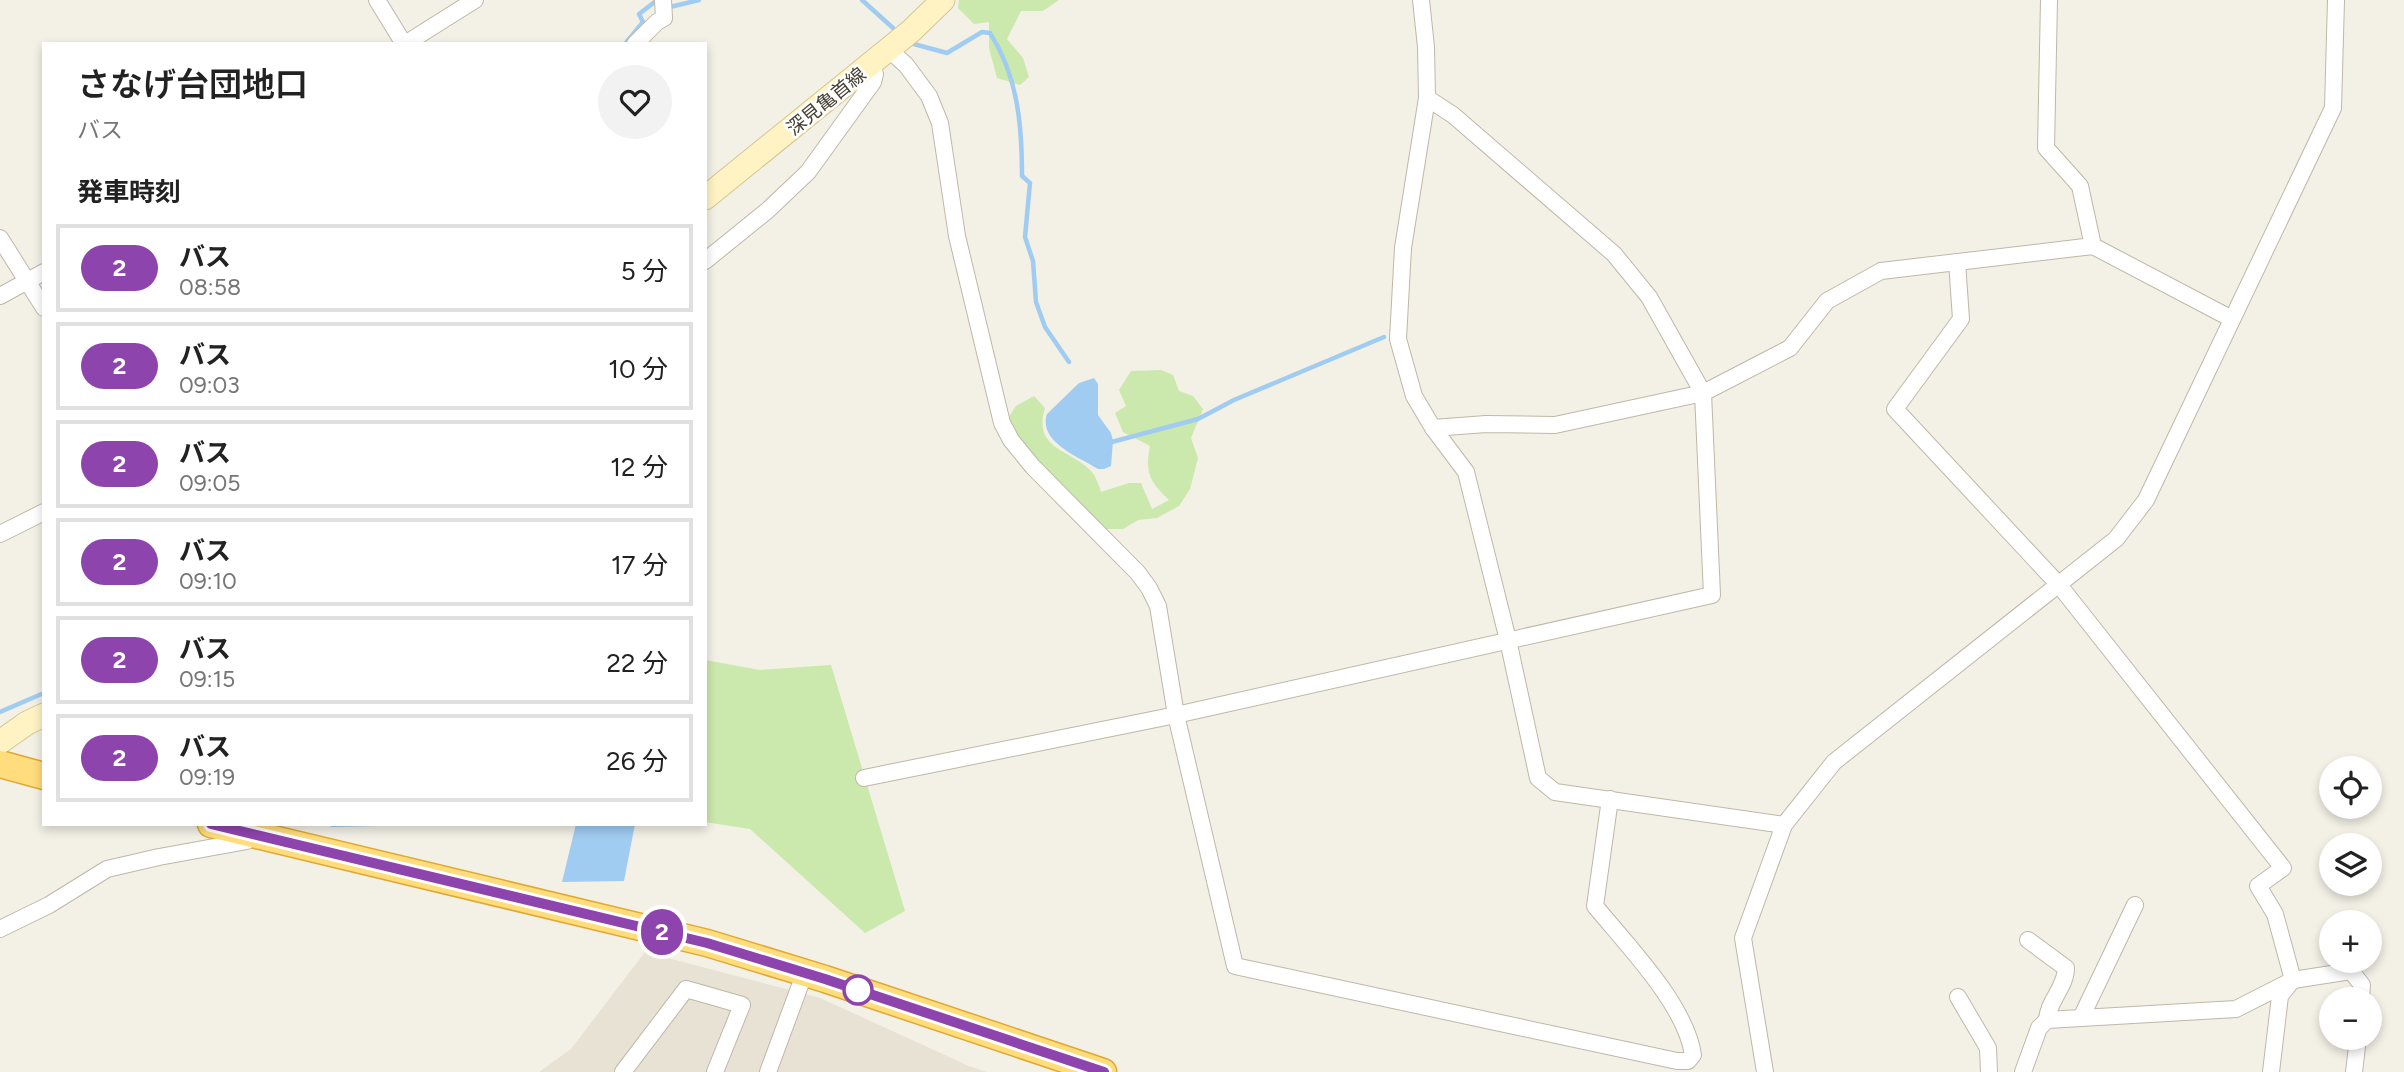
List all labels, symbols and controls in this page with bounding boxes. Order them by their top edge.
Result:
street label: 深見亀首線 [782,63,870,140]
text: さなげ台団地口 [77,65,308,104]
button: heart [598,65,672,139]
text: バス [77,116,123,144]
text: 発車時刻 [77,176,181,208]
text: バス [179,241,231,273]
text: 2 [113,253,126,282]
text: 5 分 [621,255,668,287]
text: 08:58 [179,273,241,301]
text: バス [179,339,231,371]
text: 2 [113,351,126,380]
text: 10 分 [608,353,668,385]
text: 09:03 [179,371,240,399]
text: バス [179,437,231,469]
text: 2 [113,449,126,478]
text: 12 分 [610,451,668,483]
text: 09:05 [179,469,241,497]
text: バス [179,535,231,567]
text: 2 [113,547,126,576]
text: 17 分 [611,549,668,581]
text: 09:10 [179,567,237,595]
text: バス [179,633,231,665]
text: 2 [113,645,126,674]
text: 22 分 [607,647,668,679]
text: 09:15 [179,665,235,693]
text: バス [179,731,231,763]
text: 2 [113,743,126,772]
text: 26 分 [606,745,668,777]
map controls [2319,756,2382,1050]
button: locate [2319,756,2382,819]
text: 09:19 [179,763,235,791]
button: layers [2319,833,2382,896]
line badge: 2 [639,909,685,955]
button: + [2319,910,2382,973]
text: 2 [655,917,669,946]
unlabelled marker [843,975,873,1005]
button: − [2319,987,2382,1050]

